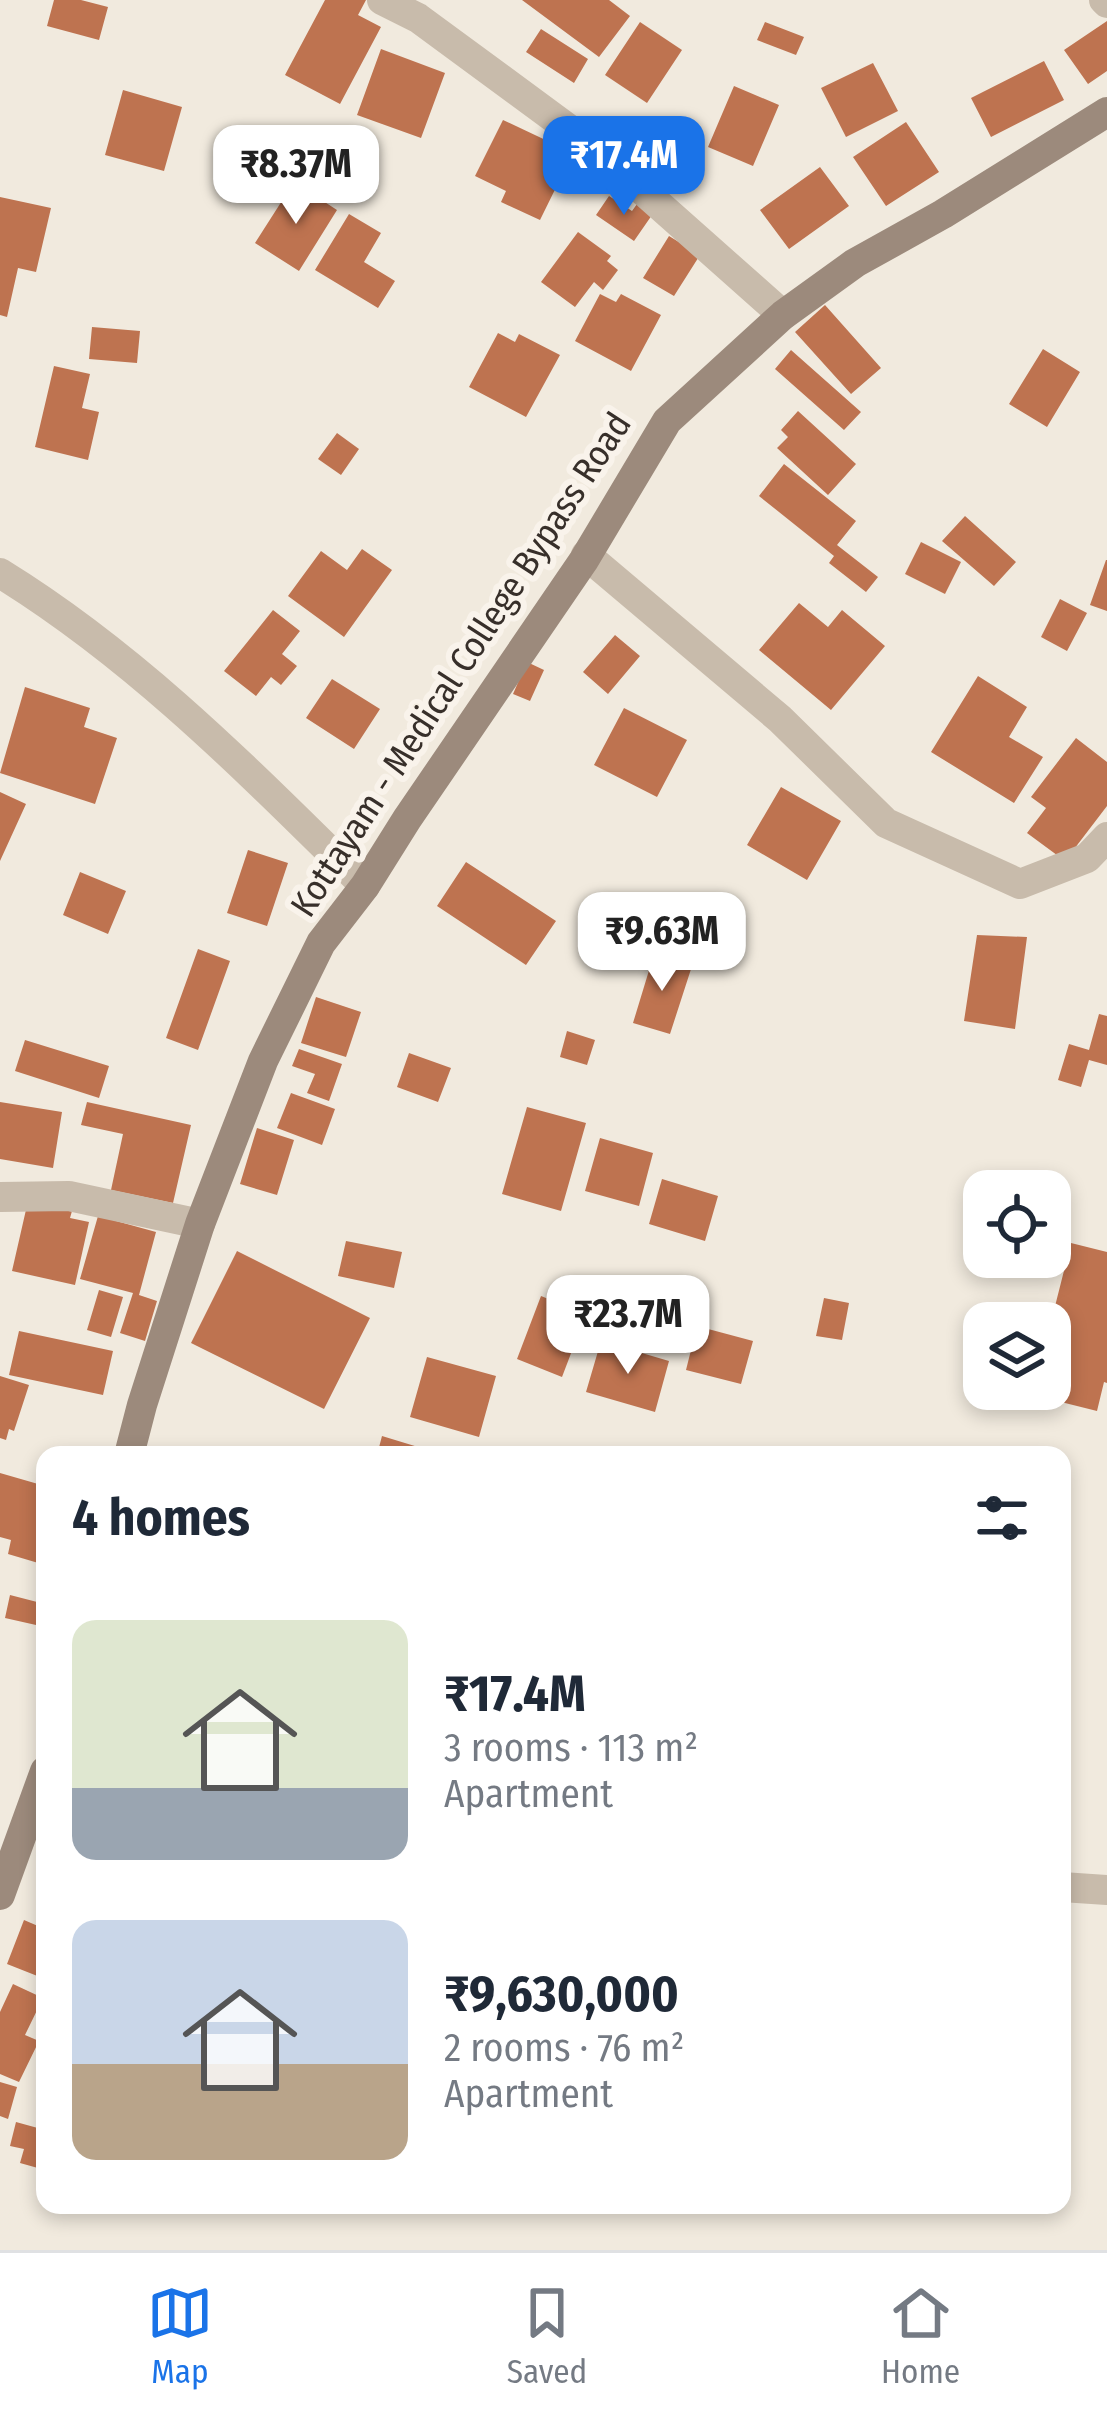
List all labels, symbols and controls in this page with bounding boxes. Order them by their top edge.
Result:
pin: ₹17.4M [526,116,722,218]
pin: ₹8.37M [198,125,394,227]
text: ₹17.4M [570,132,678,178]
text: ₹8.37M [240,141,352,187]
street label: Kottayam - Medical College Bypass Road [281,404,641,925]
pin: ₹9.63M [564,892,760,994]
text: ₹9.63M [605,908,719,954]
map controls [963,1170,1071,1410]
button: locate [963,1170,1071,1278]
pin: ₹23.7M [530,1275,726,1377]
text: ₹23.7M [573,1291,683,1337]
button: layers [963,1302,1071,1410]
icon: filters [969,1485,1035,1551]
text: 4 homes [72,1487,250,1549]
text: ₹17.4M [444,1663,586,1725]
icon: home [168,1668,312,1812]
text: 3 rooms · 113 m² [444,1725,698,1771]
text: Apartment [444,1771,613,1817]
text: ₹9,630,000 [444,1963,679,2025]
icon: home [168,1968,312,2112]
text: 2 rooms · 76 m² [444,2025,684,2071]
text: Apartment [444,2071,613,2117]
tab: Map [147,2280,213,2392]
tab: Saved [507,2280,587,2392]
tab: Home [881,2280,960,2392]

